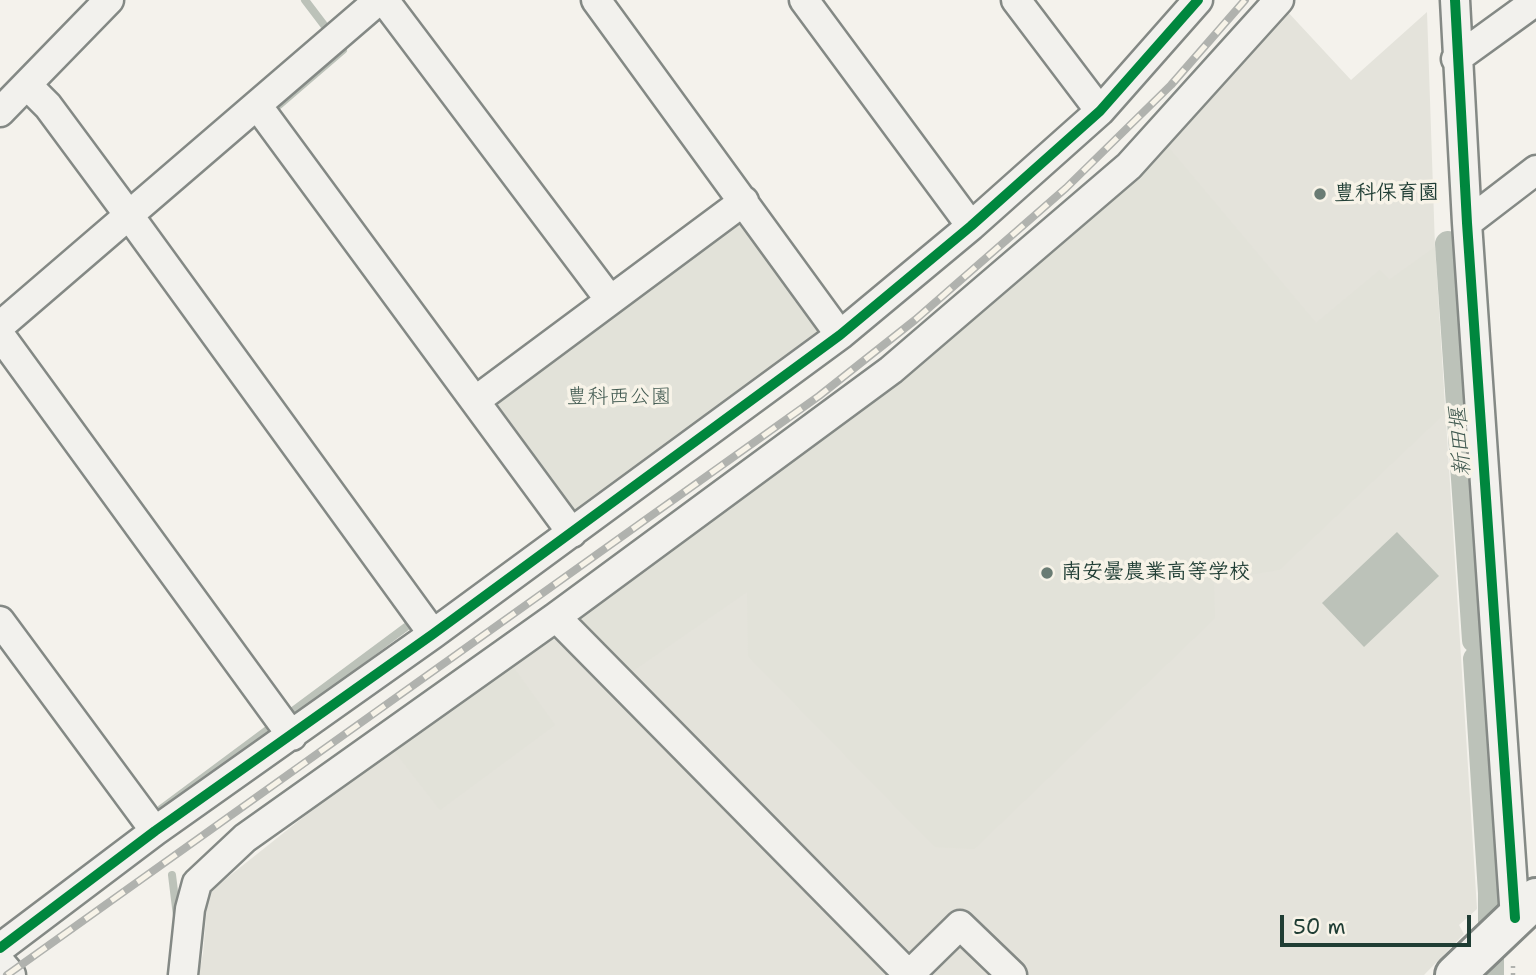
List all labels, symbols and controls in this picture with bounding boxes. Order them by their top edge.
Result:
place label: 豊科保育園 [1334,181,1439,207]
marker: 豊科保育園 [1312,186,1328,202]
park label: 豊科西公園 [567,385,671,411]
water label: 新田堰 [1445,407,1477,477]
place label: 南安曇農業高等学校 [1061,560,1250,586]
marker: 南安曇農業高等学校 [1039,565,1055,581]
scale bar [1284,902,1475,946]
text: 50 m [1293,913,1346,941]

